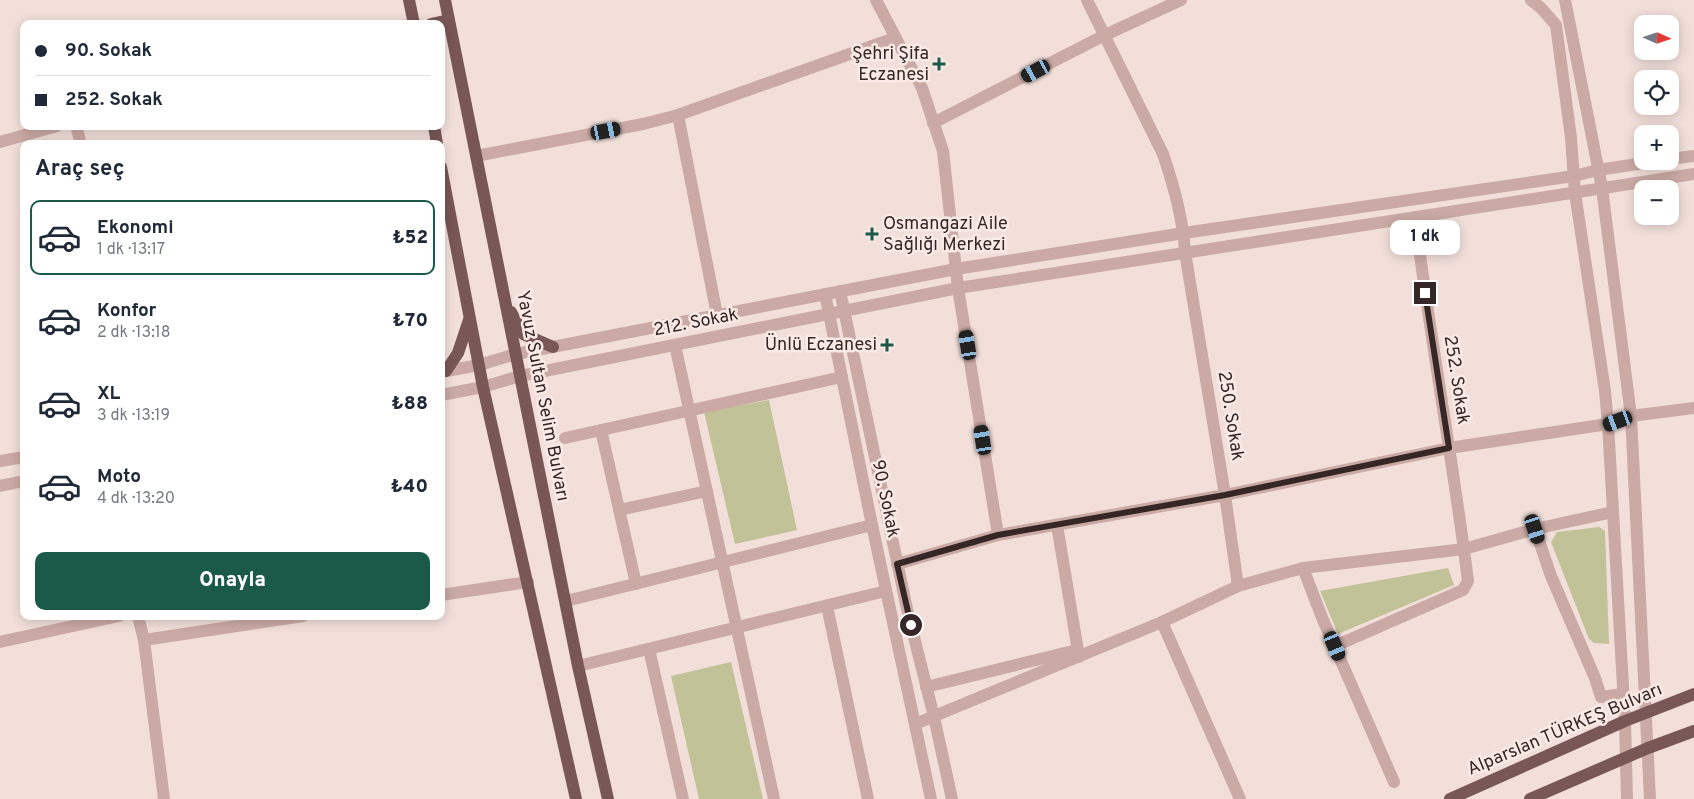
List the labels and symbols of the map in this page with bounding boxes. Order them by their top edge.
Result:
north arrow [1634,15,1679,60]
place label: Şehri Şifa Eczanesi [852,43,929,87]
car [1019,57,1052,85]
marker: Şehri Şifa Eczanesi [933,58,945,70]
car [589,121,622,141]
place label: Osmangazi Aile Sağlığı Merkezi [883,213,1008,257]
callout: 1 dk [1390,220,1460,256]
marker: Osmangazi Aile Sağlığı Merkezi [865,227,879,241]
route end [1414,282,1436,304]
street label: Yavuz Sultan Selim Bulvarı [510,289,574,503]
street label: 212. Sokak [652,304,740,342]
car [958,329,977,361]
place label: Ünlü Eczanesi [765,332,877,357]
street label: 252. Sokak [1438,334,1474,426]
marker: Ünlü Eczanesi [881,339,893,351]
street label: 250. Sokak [1212,369,1248,463]
car [1601,409,1634,433]
car [973,424,992,456]
street label: 90. Sokak [866,458,904,540]
car [1523,512,1546,546]
route start [900,614,922,636]
car [1322,629,1347,663]
street label: Alparslan TÜRKEŞ Bulvarı [1463,677,1666,782]

